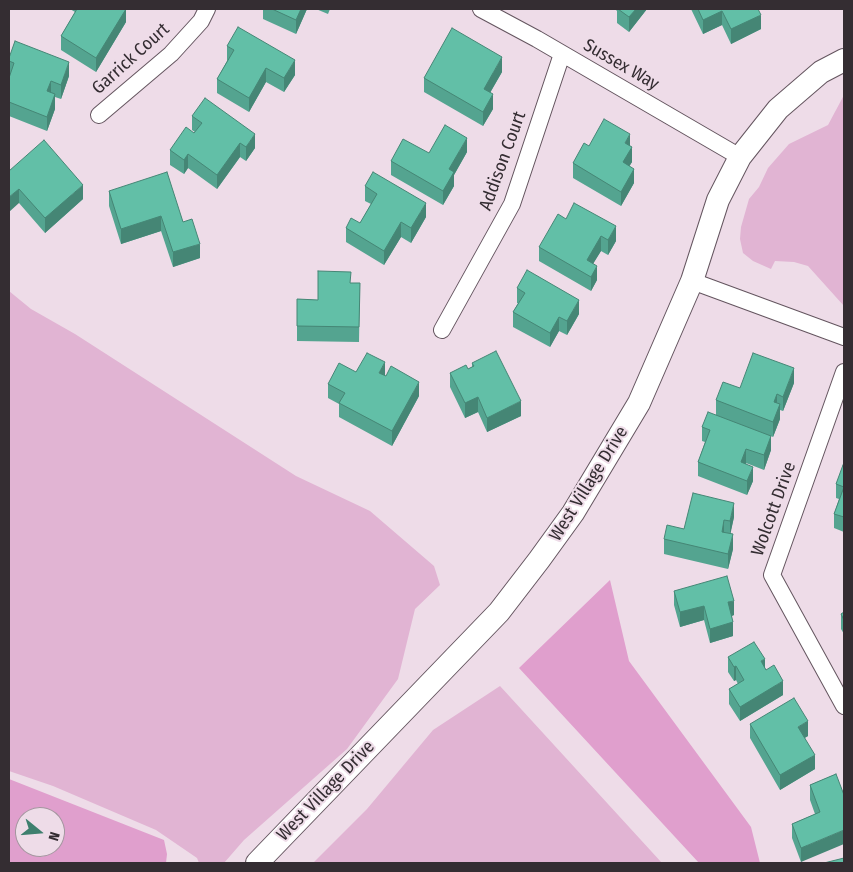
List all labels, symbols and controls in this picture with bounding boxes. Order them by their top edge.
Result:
street label: Garrick Court [88,19,174,99]
street label: Sussex Way [579,35,663,95]
street label: Addison Court [475,108,531,214]
street label: West Village Drive [545,423,633,545]
street label: Wolcott Drive [747,459,801,559]
street label: West Village Drive [273,736,379,846]
north arrow [15,807,65,857]
text: N [45,830,63,843]

